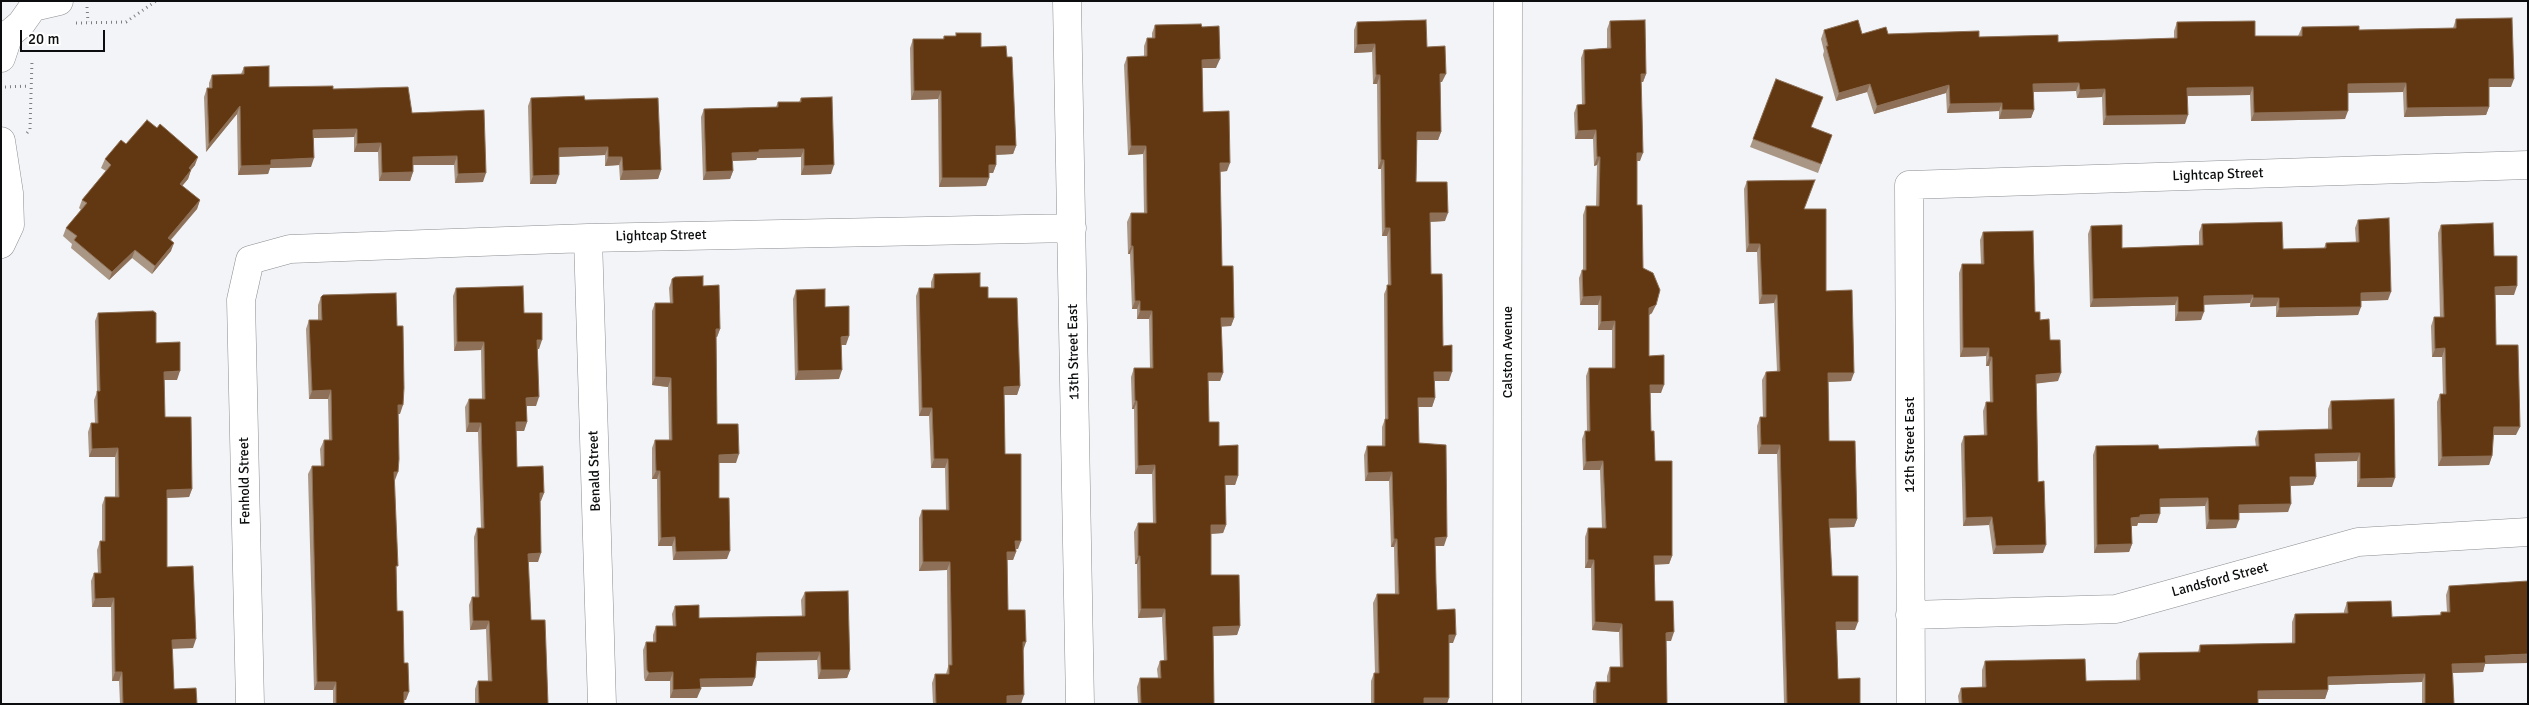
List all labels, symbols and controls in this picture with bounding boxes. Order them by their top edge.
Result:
scale bar [22,20,108,52]
text: 20 m [28,30,59,48]
street label: Lightcap Street [2172,165,2264,185]
street label: Lightcap Street [615,227,707,245]
street label: 13th Street East [1065,304,1083,400]
street label: Calston Avenue [1500,306,1516,398]
street label: 12th Street East [1902,397,1918,493]
street label: Benald Street [585,430,605,512]
street label: Fenhold Street [236,437,254,525]
street label: Landsford Street [2170,559,2270,601]

